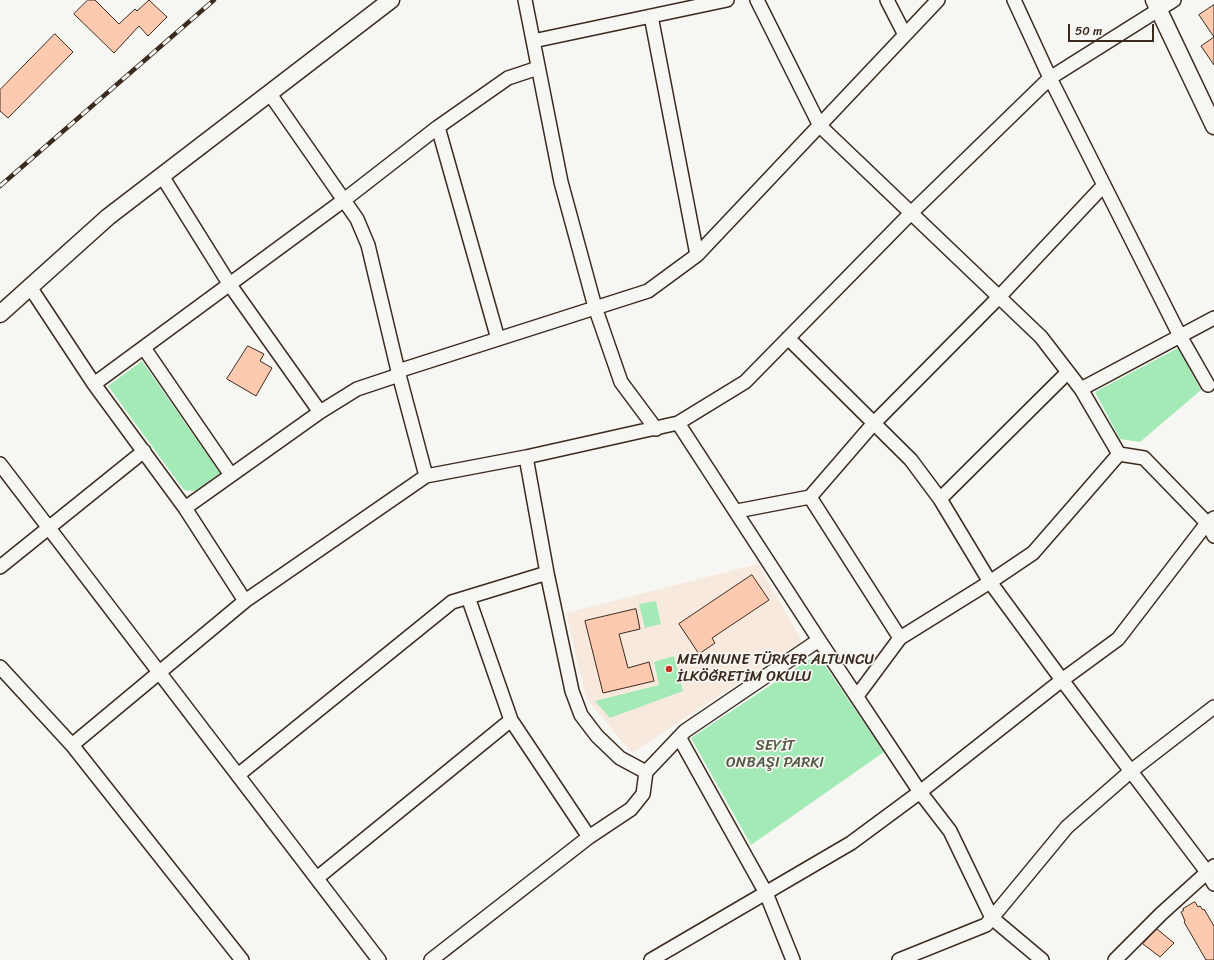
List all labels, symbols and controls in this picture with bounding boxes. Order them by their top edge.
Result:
scale bar [1070,16,1156,42]
text: 50 m [1075,20,1102,42]
place label: MEMNUNE TÜRKER ALTUNCU İLKÖĞRETİM OKULU [677,651,874,686]
marker: MEMNUNE TÜRKER ALTUNCU İLKÖĞRETİM OKULU [664,664,674,674]
park label: SEYİT ONBAŞI PARKI [726,737,824,772]

